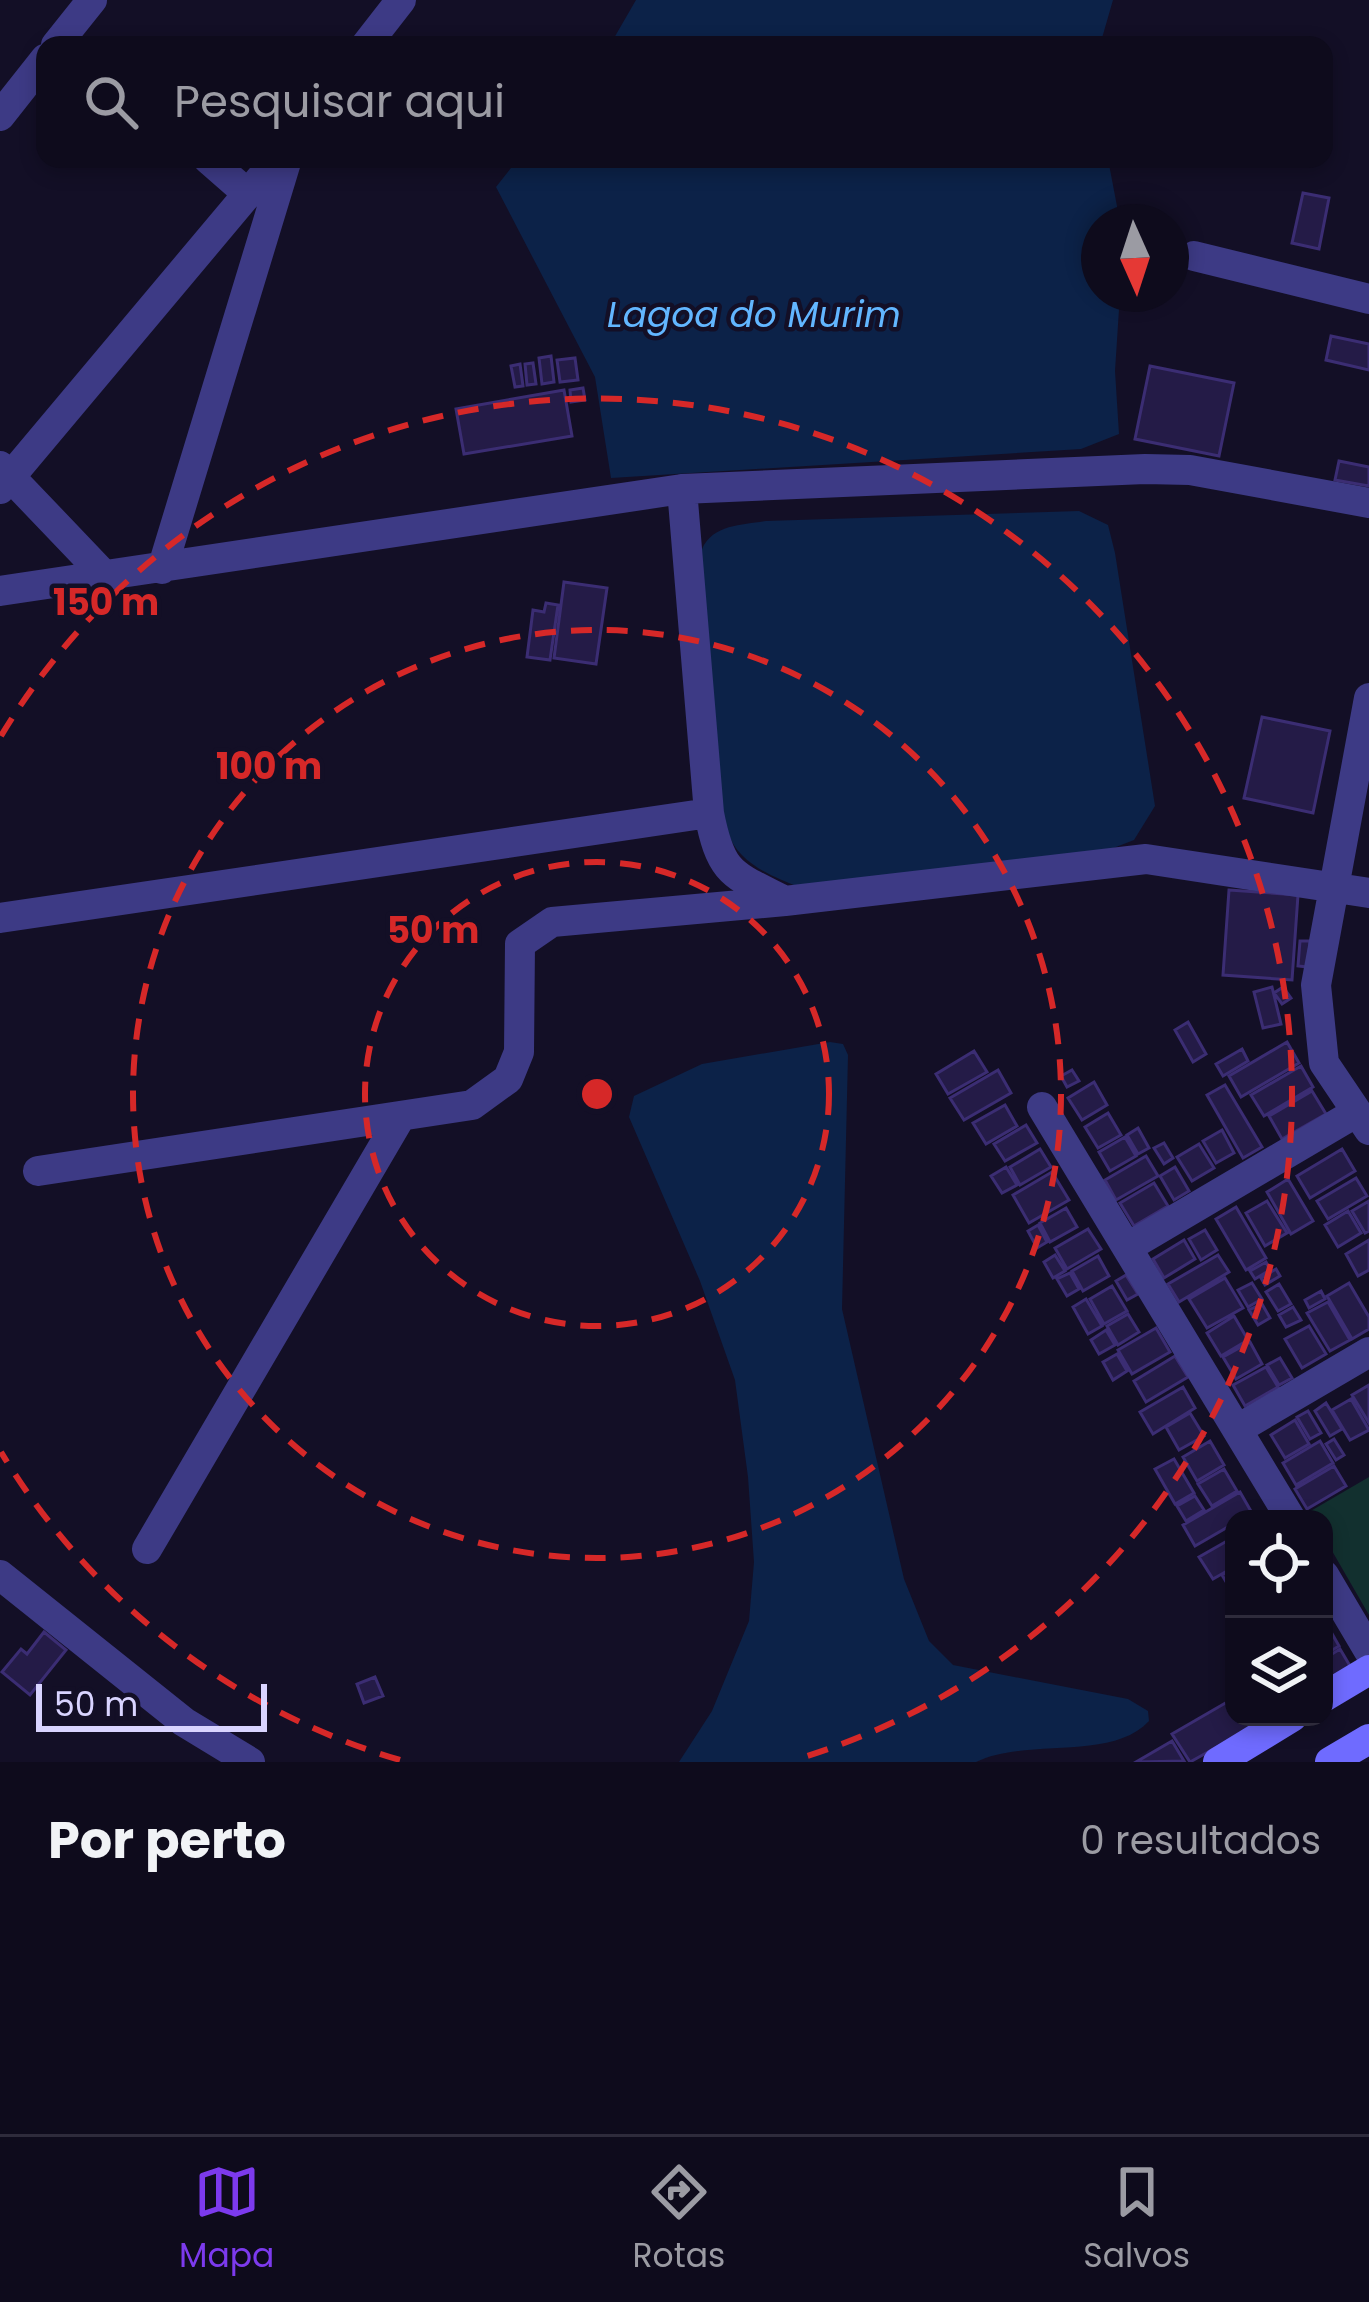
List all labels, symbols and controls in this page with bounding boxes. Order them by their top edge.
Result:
search box [36,36,1333,168]
icon: search [78,69,144,135]
text: Pesquisar aqui [174,70,505,133]
north arrow [1081,204,1189,312]
water label: Lagoa do Murim [607,289,901,340]
text: 150 m [53,577,159,628]
text: 100 m [216,741,322,792]
text: 50 m [387,905,479,956]
centre of rings [576,1073,618,1115]
map controls [1225,1510,1333,1726]
button: locate [1225,1510,1333,1618]
button: layers [1225,1618,1333,1726]
scale bar [36,1678,267,1731]
text: 50 m [54,1681,138,1728]
text: Por perto [48,1804,286,1876]
text: 0 resultados [1080,1813,1321,1868]
tab: Mapa [179,2159,274,2281]
tab: Rotas [632,2159,725,2281]
tab: Salvos [1083,2159,1190,2281]

